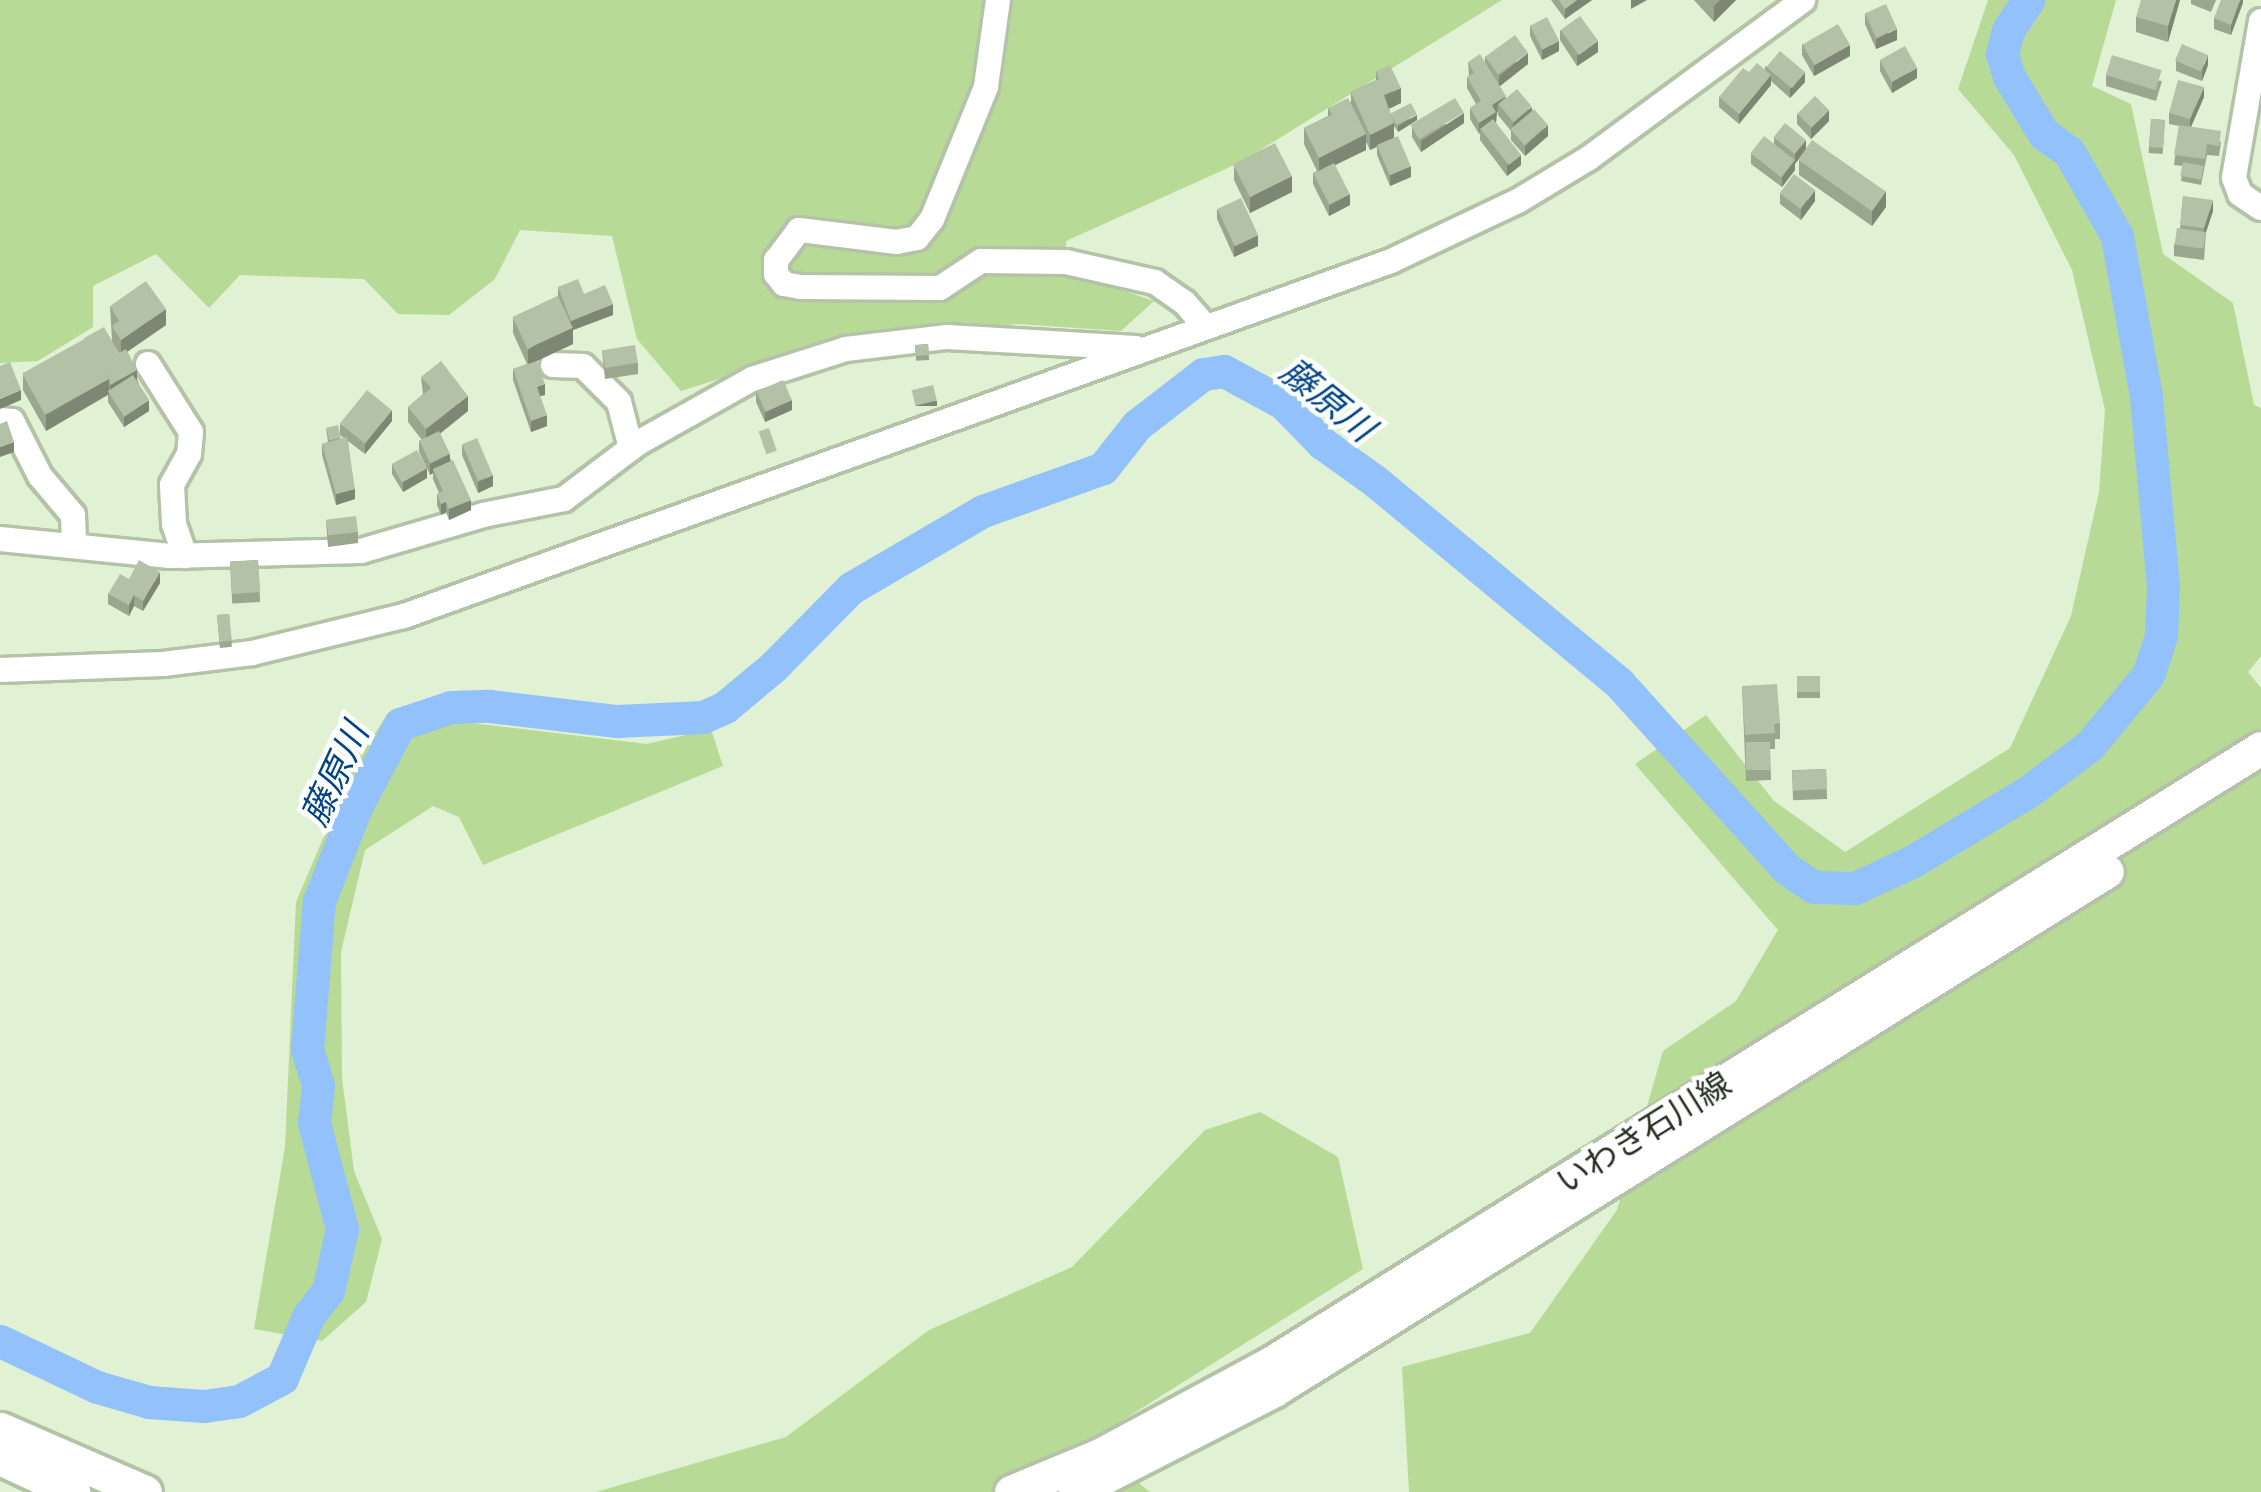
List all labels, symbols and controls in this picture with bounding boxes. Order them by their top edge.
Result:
water label: 藤原川 [1272,348,1384,450]
water label: 藤原川 [292,716,376,832]
street label: いわき石川線 [1549,1063,1737,1201]

